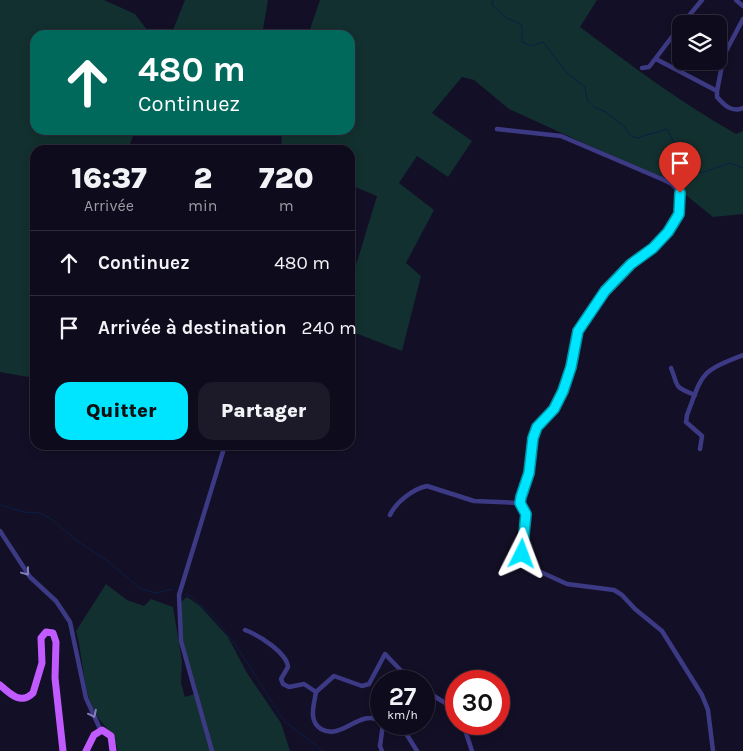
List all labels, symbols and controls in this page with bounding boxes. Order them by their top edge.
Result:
map controls [672,15,727,70]
button: layers [672,15,727,70]
text: 480 m [138,49,246,90]
icon: ahead [55,50,120,115]
text: Continuez [138,91,240,117]
pin [659,142,701,193]
icon: arrive [666,149,694,177]
text: 16:37 [71,160,147,196]
text: 2 [193,160,212,196]
text: 720 [259,160,314,196]
text: Arrivée [84,196,134,215]
text: min [188,196,218,215]
text: m [279,196,294,215]
icon: ahead [55,249,83,277]
text: Continuez [98,252,190,274]
text: 480 m [274,252,330,274]
icon: arrive [55,314,83,342]
text: Arrivée à destination [98,317,287,339]
text: 240 m [302,317,357,339]
button: Quitter [55,382,188,440]
button: Partager [198,382,330,440]
position arrow [495,527,547,579]
one-way arrow [21,566,29,575]
speed limit sign: 30 [445,670,510,735]
text: 27 [389,682,416,711]
text: km/h [387,708,418,722]
one-way arrow [87,709,97,718]

